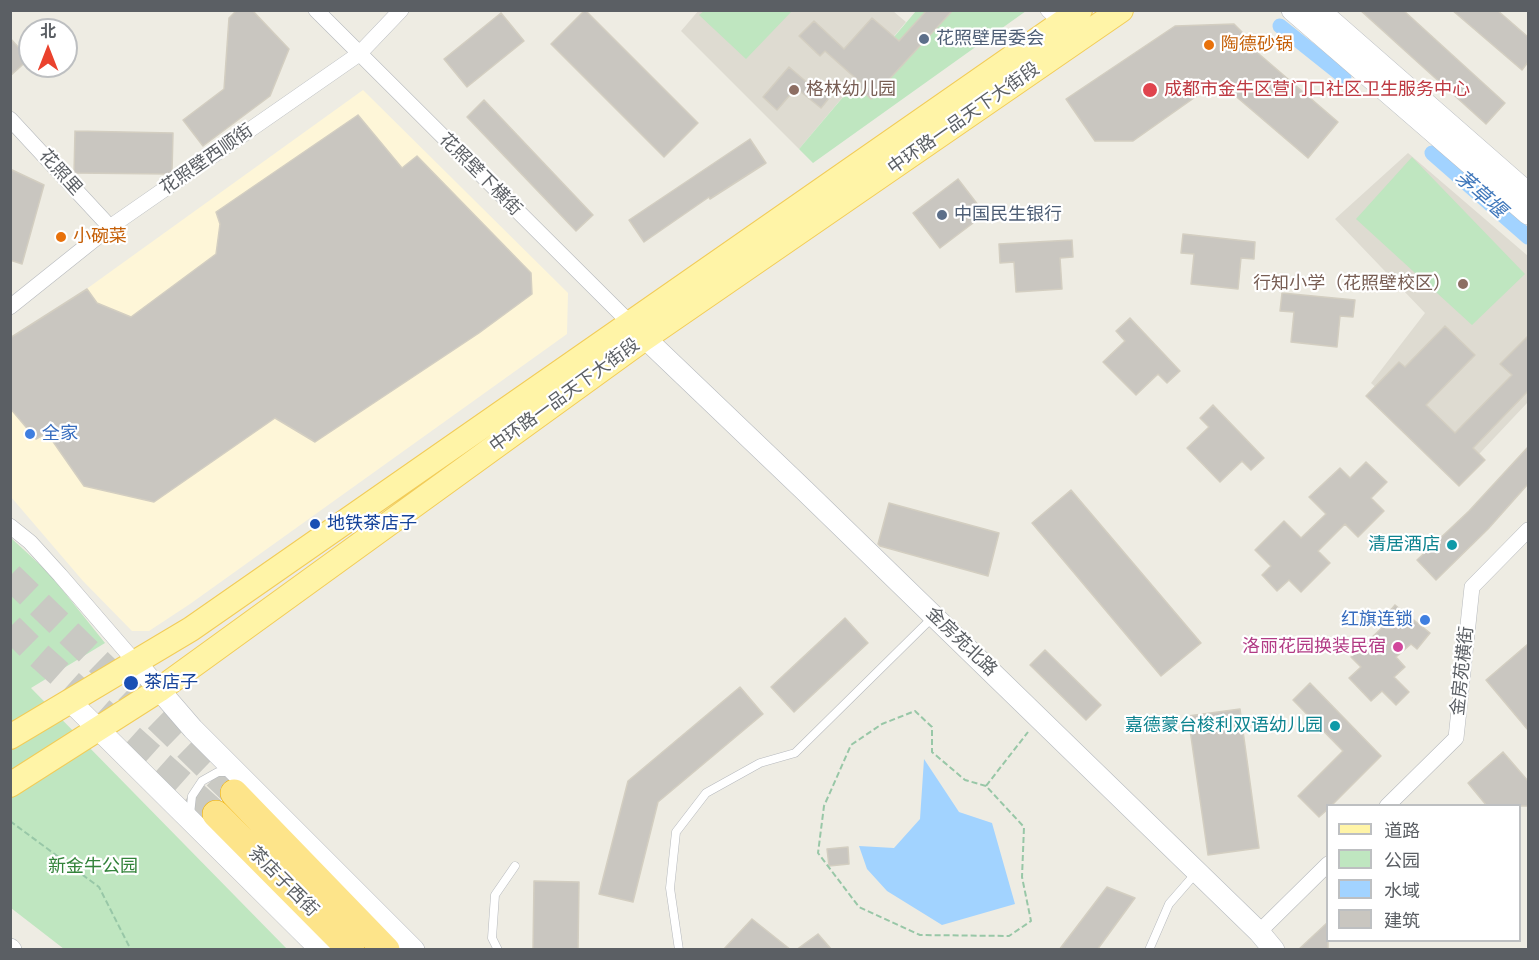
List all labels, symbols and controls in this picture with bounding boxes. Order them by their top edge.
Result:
north arrow [18,18,78,78]
text: 北 [40,21,56,42]
place label: 花照壁居委会 [936,28,1044,50]
marker: 花照壁居委会 [917,32,931,46]
place label: 陶德砂锅 [1221,34,1293,56]
marker: 陶德砂锅 [1202,38,1216,52]
street label: 中环路一品天下大街段 [884,59,1044,179]
place label: 格林幼儿园 [806,79,896,101]
place label: 成都市金牛区营门口社区卫生服务中心 [1164,79,1470,101]
marker: 成都市金牛区营门口社区卫生服务中心 [1141,81,1159,99]
marker: 格林幼儿园 [787,83,801,97]
street label: 花照壁西顺街 [157,120,257,200]
street label: 花照壁下横街 [434,129,526,221]
street label: 花照里 [34,146,86,200]
water label: 茅草堰 [1449,166,1511,224]
place label: 中国民生银行 [954,204,1062,226]
marker: 中国民生银行 [935,208,949,222]
place label: 小碗菜 [73,226,127,248]
marker: 小碗菜 [54,230,68,244]
place label: 行知小学（花照壁校区） [1253,273,1451,295]
marker: 行知小学（花照壁校区） [1456,277,1470,291]
street label: 中环路一品天下大街段 [486,334,644,458]
place label: 全家 [42,423,78,445]
marker: 全家 [23,427,37,441]
place label: 地铁茶店子 [327,513,417,535]
marker: 地铁茶店子 [308,517,322,531]
place label: 清居酒店 [1368,534,1440,556]
marker: 清居酒店 [1445,538,1459,552]
street label: 金房苑北路 [921,603,1001,681]
place label: 红旗连锁 [1341,609,1413,631]
marker: 红旗连锁 [1418,613,1432,627]
street label: 金房苑横街 [1448,625,1478,717]
place label: 洛丽花园换装民宿 [1242,636,1386,658]
marker: 洛丽花园换装民宿 [1391,640,1405,654]
place label: 茶店子 [144,672,198,694]
marker: 茶店子 [122,674,140,692]
place label: 嘉德蒙台梭利双语幼儿园 [1125,715,1323,737]
marker: 嘉德蒙台梭利双语幼儿园 [1328,719,1342,733]
legend [1326,804,1521,942]
text: 道路 [1384,819,1420,843]
street label: 茶店子西街 [244,843,322,921]
text: 公园 [1384,849,1420,873]
park label: 新金牛公园 [48,856,138,878]
text: 水域 [1384,879,1420,903]
text: 建筑 [1384,909,1420,933]

